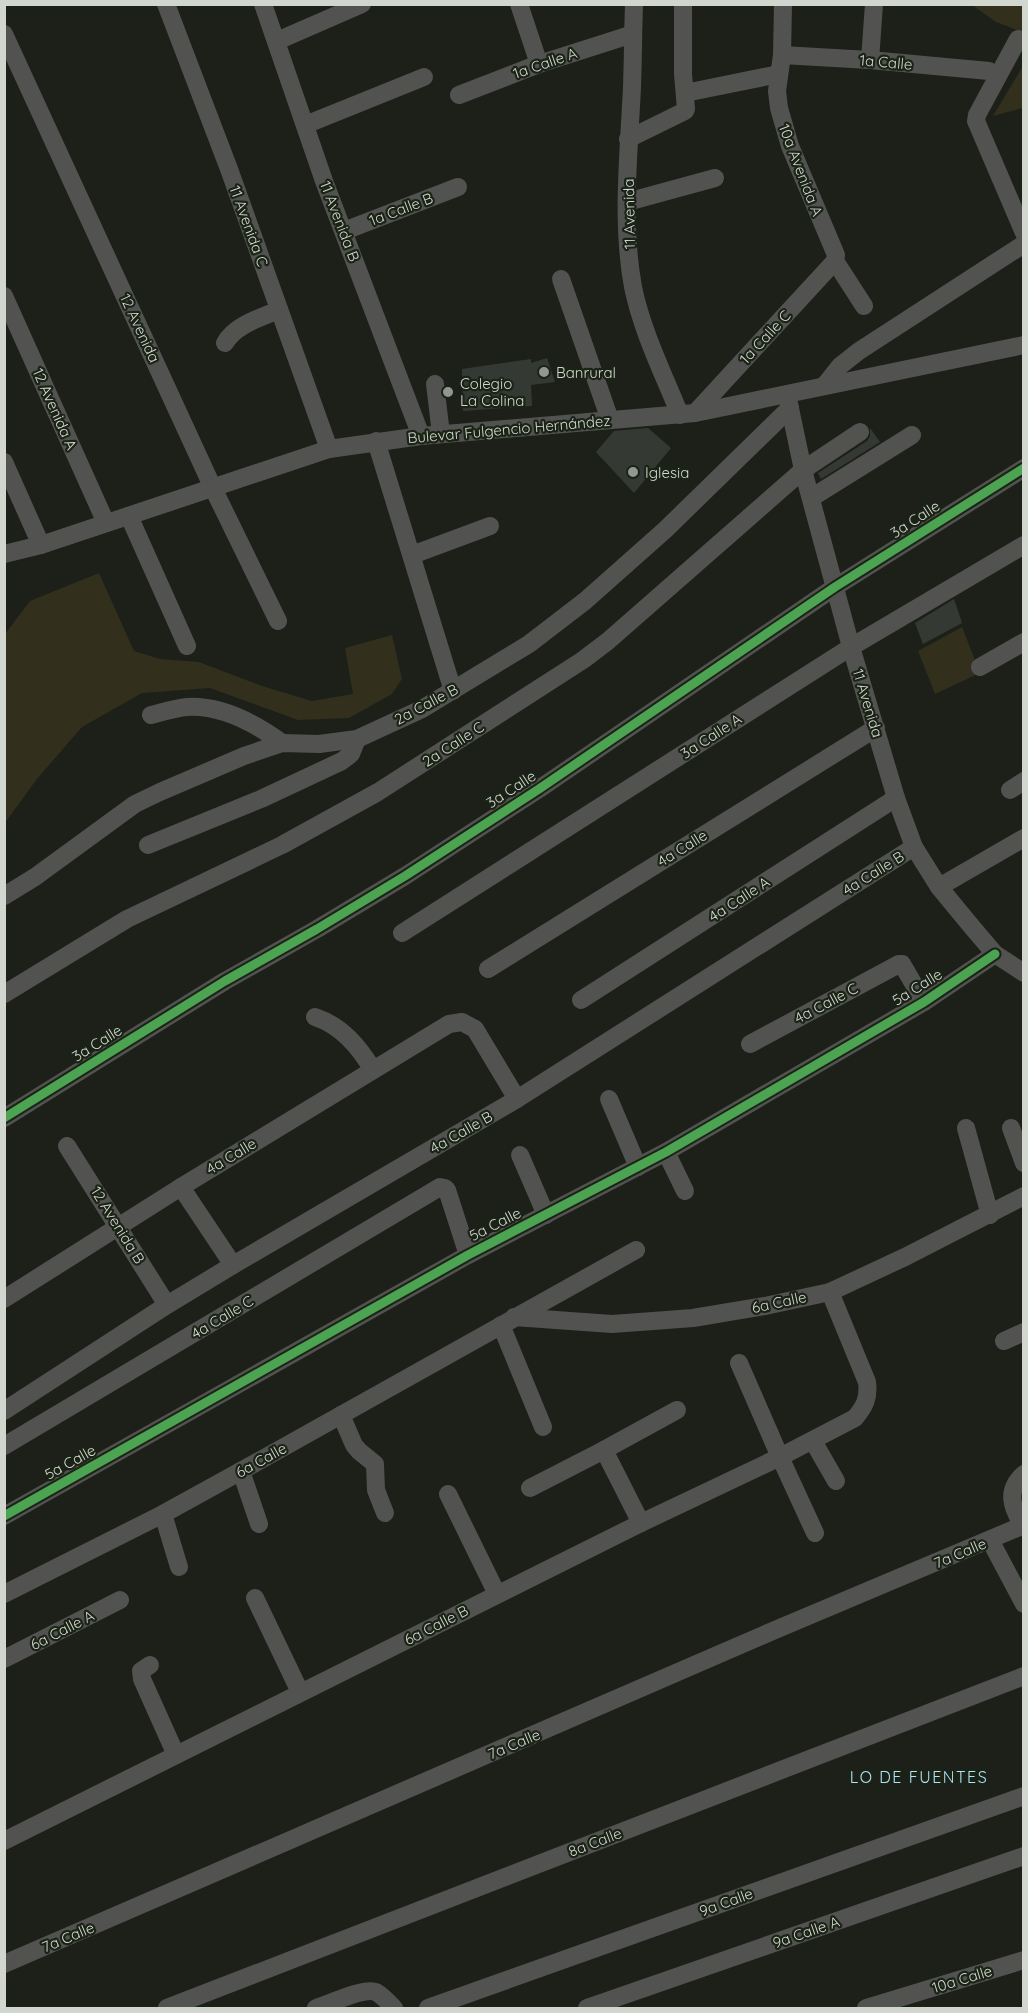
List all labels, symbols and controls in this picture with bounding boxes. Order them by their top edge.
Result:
street label: 1a Calle A [510,43,580,83]
street label: 1a Calle [859,50,913,74]
street label: 10a Avenida A [775,121,827,219]
street label: 11 Avenida B [316,178,364,264]
street label: 11 Avenida [619,178,639,250]
street label: 11 Avenida C [226,183,272,269]
street label: 1a Calle B [366,188,436,230]
street label: 12 Avenida [116,291,164,365]
street label: 1a Calle C [735,306,795,368]
place label: Banrural [556,363,616,382]
street label: 12 Avenida A [29,365,82,453]
marker: Banrural [537,365,551,379]
place label: Colegio La Colina [460,374,524,410]
marker: Colegio La Colina [441,385,455,399]
street label: Bulevar Fulgencio Hernández [407,411,611,447]
place label: Iglesia [645,463,689,482]
marker: Iglesia [626,465,640,479]
street label: 3a Calle [887,496,943,542]
street label: 11 Avenida [849,666,887,740]
street label: 2a Calle B [391,679,461,729]
street label: 3a Calle A [677,709,745,763]
street label: 2a Calle C [419,717,487,771]
street label: 3a Calle [483,766,539,812]
street label: 4a Calle [654,825,710,871]
street label: 4a Calle B [839,847,908,899]
street label: 4a Calle A [705,872,773,926]
street label: 5a Calle [888,964,946,1010]
street label: 4a Calle C [791,978,861,1028]
street label: 3a Calle [69,1020,125,1066]
street label: 4a Calle B [426,1106,496,1157]
street label: 4a Calle [202,1134,260,1178]
street label: 12 Avenida B [87,1183,149,1267]
street label: 5a Calle [466,1203,524,1245]
street label: 6a Calle [750,1287,808,1317]
street label: 4a Calle C [187,1291,257,1343]
street label: 6a Calle [232,1438,290,1482]
street label: 5a Calle [41,1440,99,1484]
street label: 7a Calle [931,1534,989,1572]
street label: 6a Calle B [401,1601,471,1649]
street label: 6a Calle A [27,1606,97,1654]
street label: 7a Calle [485,1725,543,1763]
district label: LO DE FUENTES [850,1767,988,1787]
street label: 8a Calle [566,1823,624,1861]
street label: 9a Calle [697,1884,755,1920]
street label: 9a Calle A [770,1912,842,1952]
street label: 7a Calle [39,1918,97,1956]
street label: 10a Calle [930,1961,994,1997]

